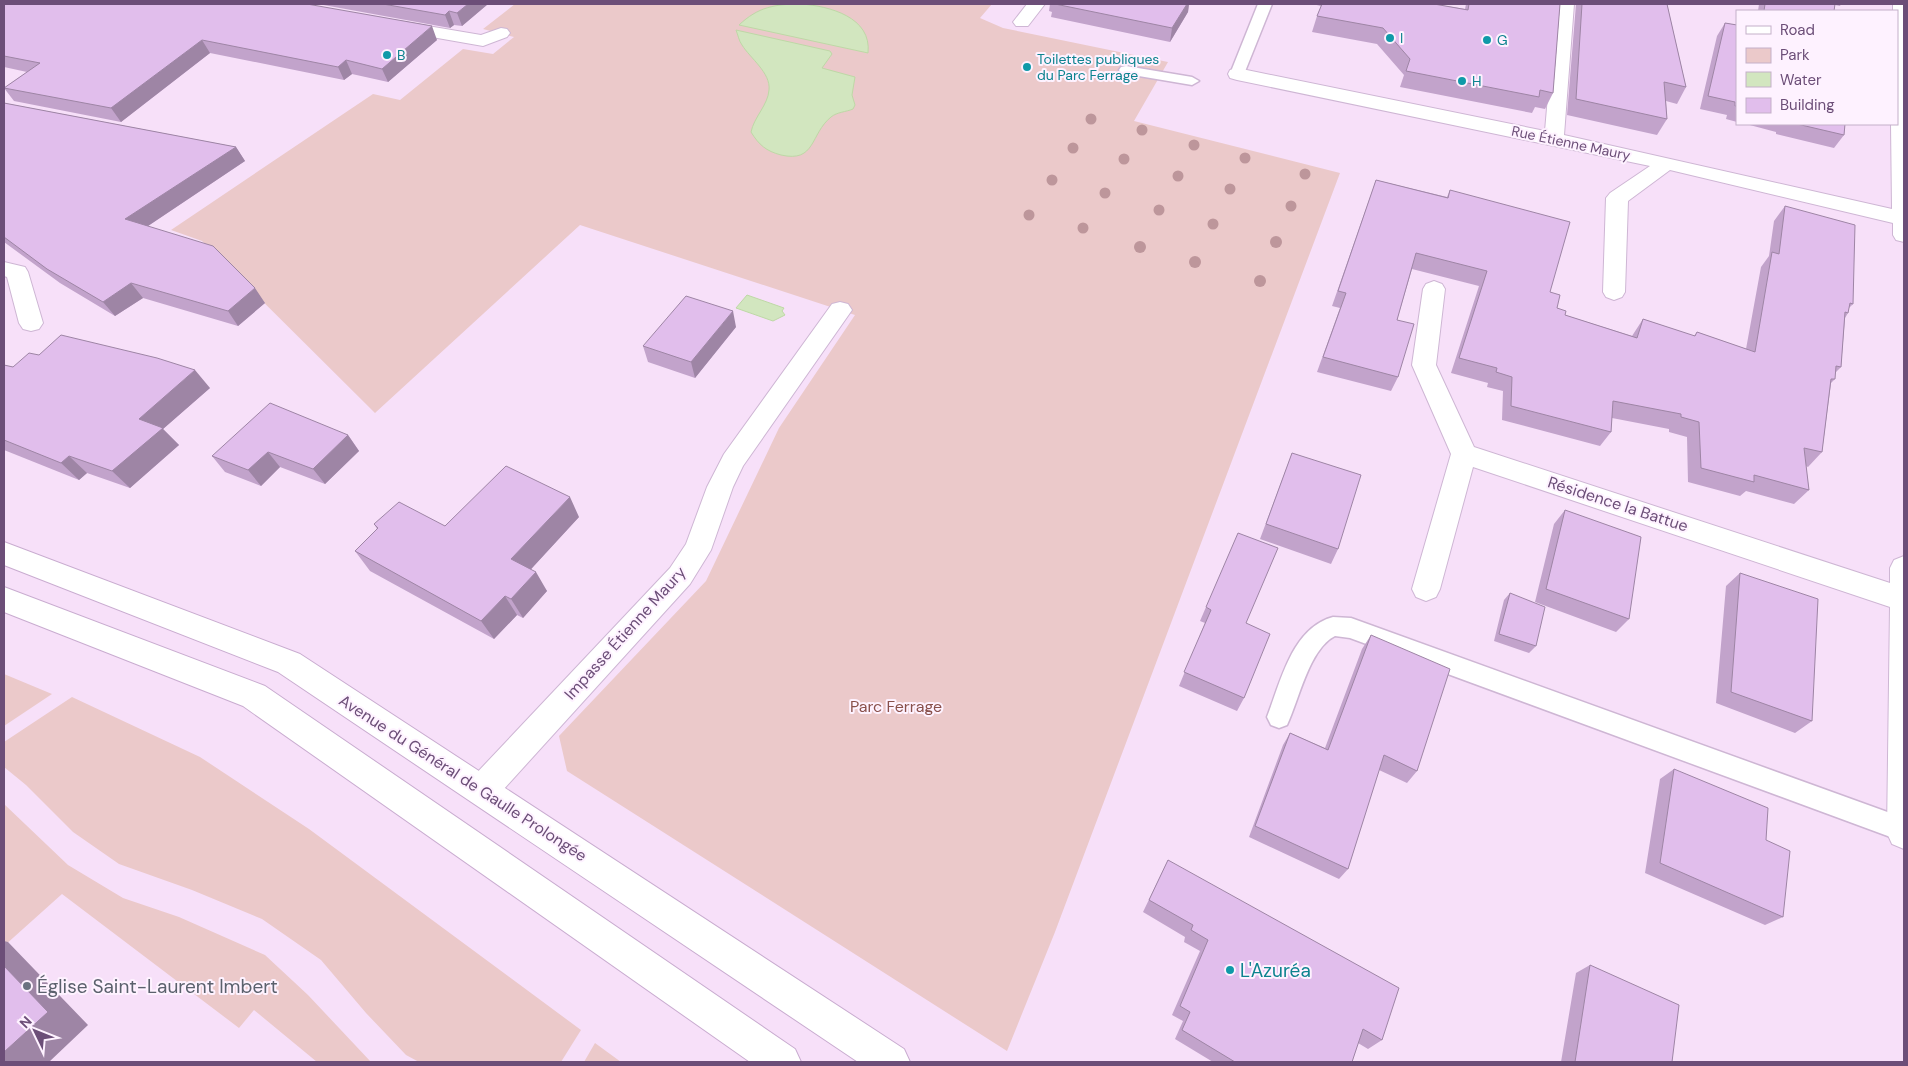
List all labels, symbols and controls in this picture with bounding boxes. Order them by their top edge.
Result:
legend [1736,10,1898,125]
text: Road [1780,20,1815,40]
place label: I [1400,29,1403,47]
place label: G [1497,31,1508,49]
marker: I [1384,32,1396,44]
marker: G [1481,34,1493,46]
text: Park [1780,45,1810,65]
place label: B [397,46,405,64]
marker: B [381,49,393,61]
place label: Toilettes publiques du Parc Ferrage [1037,50,1159,84]
marker: Toilettes publiques du Parc Ferrage [1021,61,1033,73]
text: Water [1780,70,1822,90]
place label: H [1472,72,1482,90]
marker: H [1456,75,1468,87]
text: Building [1780,95,1835,115]
street label: Rue Étienne Maury [1510,122,1632,164]
street label: Résidence la Battue [1545,471,1691,537]
street label: Impasse Étienne Maury [560,562,690,704]
street label: Avenue du Général de Gaulle Prolongée [335,690,591,866]
park label: Parc Ferrage [850,696,942,717]
place label: L'Azuréa [1240,958,1311,983]
marker: L'Azuréa [1224,964,1236,976]
place label: Église Saint-Laurent Imbert [37,974,278,999]
marker: Église Saint-Laurent Imbert [21,980,33,992]
north arrow [10,1006,60,1056]
text: N [15,1012,36,1032]

